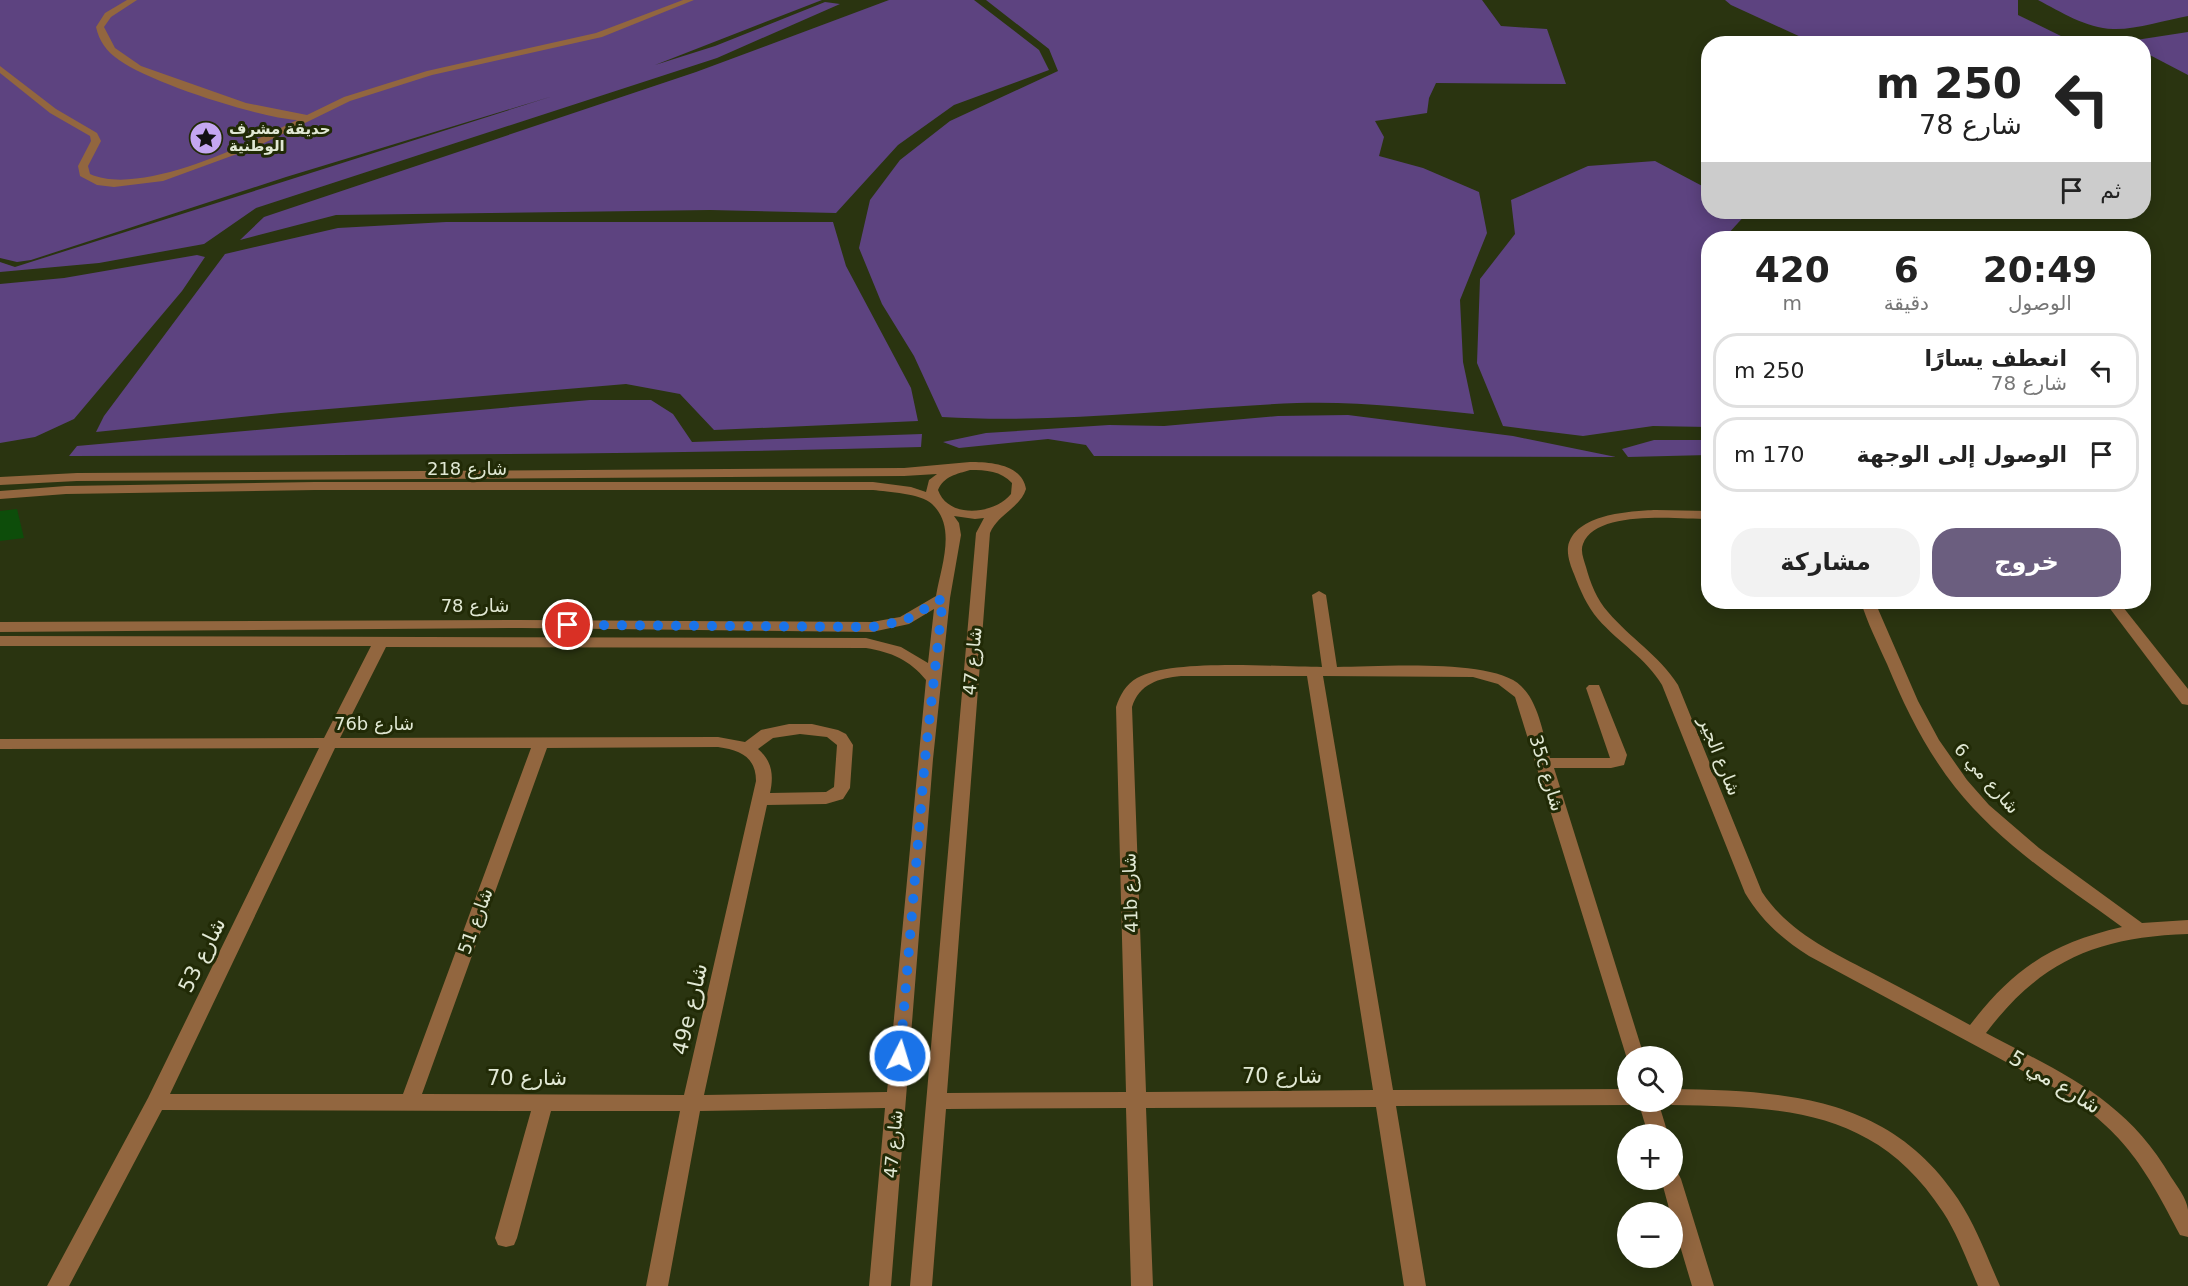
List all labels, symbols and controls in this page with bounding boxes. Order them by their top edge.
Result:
text: 250 m [1876,59,2022,108]
icon: left [2043,60,2121,138]
text: شارع 78 [1919,109,2022,140]
place icon: حديقة مشرف الوطنية [188,120,224,156]
place label: حديقة مشرف الوطنية [229,120,331,155]
icon: arrive [2055,174,2088,207]
text: ثم [2100,178,2121,203]
text: 420 [1755,249,1830,290]
text: 6 [1894,249,1919,290]
text: 20:49 [1983,249,2097,290]
text: m [1783,291,1802,315]
text: دقيقة [1884,291,1929,315]
text: الوصول [2008,291,2072,315]
text: انعطف يسارًا [1924,346,2067,371]
icon: left [2085,354,2118,387]
text: 250 m [1734,358,1804,383]
text: شارع 78 [1991,371,2067,395]
icon: arrive [2085,438,2118,471]
text: 170 m [1734,442,1804,467]
text: الوصول إلى الوجهة [1857,442,2067,467]
street label: شارع 218 [427,458,507,480]
button: مشاركة [1731,528,1920,597]
button: خروج [1932,528,2121,597]
street label: شارع 78 [441,595,509,617]
pin [542,599,593,650]
icon: arrive [551,608,584,641]
street label: شارع 47 [959,626,986,696]
street label: 76b شارع [334,713,414,735]
street label: شارع الجير [1693,713,1745,799]
street label: 35c شارع [1525,732,1569,814]
street label: شارع مي 6 [1949,738,2024,818]
street label: 41b شارع [1118,853,1143,933]
street label: شارع 51 [453,885,498,957]
street label: شارع 53 [174,914,230,996]
street label: 49e شارع [668,961,712,1057]
position arrow [868,1024,932,1088]
street label: شارع مي 5 [2005,1045,2105,1119]
map controls [1617,1046,1683,1268]
button: search [1617,1046,1683,1112]
street label: شارع 70 [1242,1064,1322,1088]
street label: شارع 70 [487,1066,567,1090]
street label: شارع 47 [880,1109,907,1179]
button: + [1617,1124,1683,1190]
button: − [1617,1202,1683,1268]

